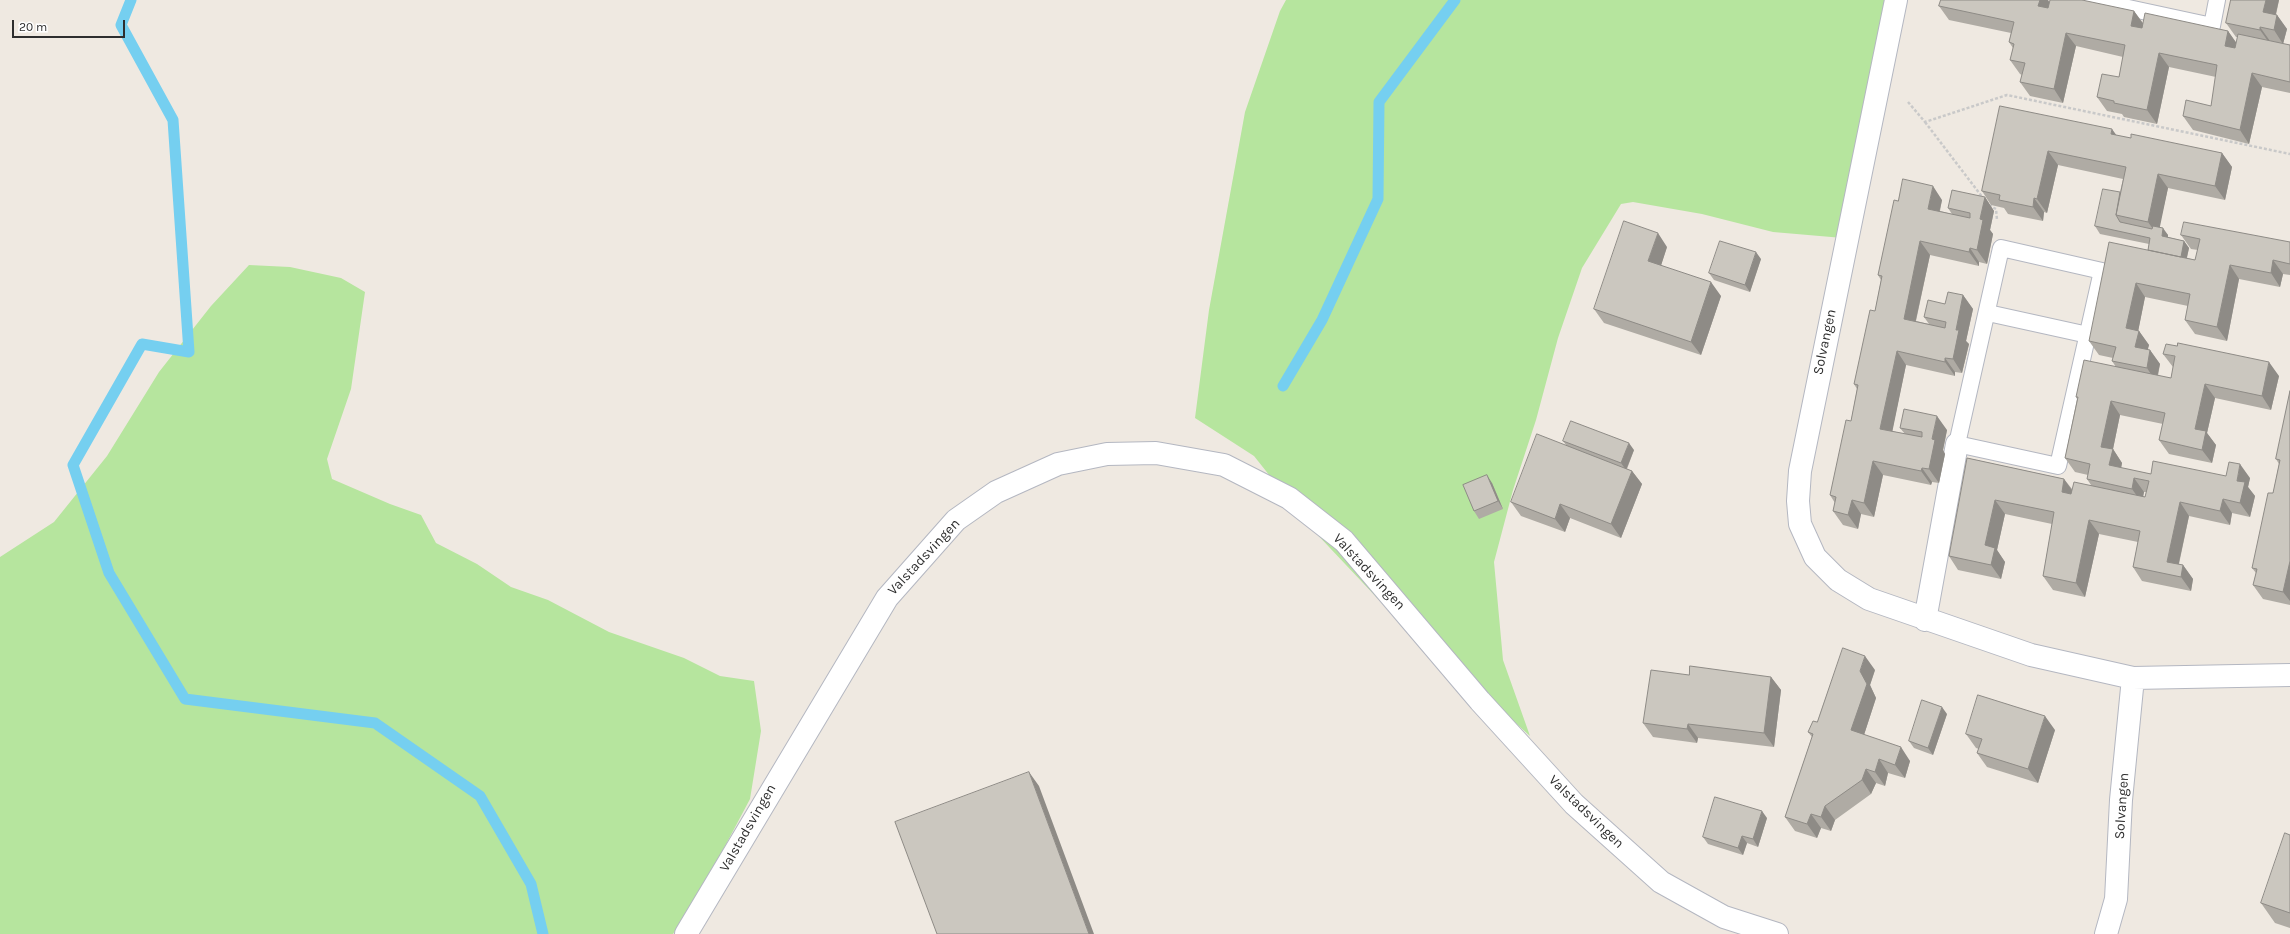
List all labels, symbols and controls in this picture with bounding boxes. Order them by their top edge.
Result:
scale bar [14,12,127,38]
text: 20 m [19,20,47,34]
street label: Solvangen [1810,308,1840,376]
street label: Valstadsvingen [884,515,964,599]
street label: Valstadsvingen [1329,530,1409,614]
street label: Valstadsvingen [1545,772,1627,852]
street label: Solvangen [2111,772,2133,840]
street label: Valstadsvingen [716,781,780,875]

